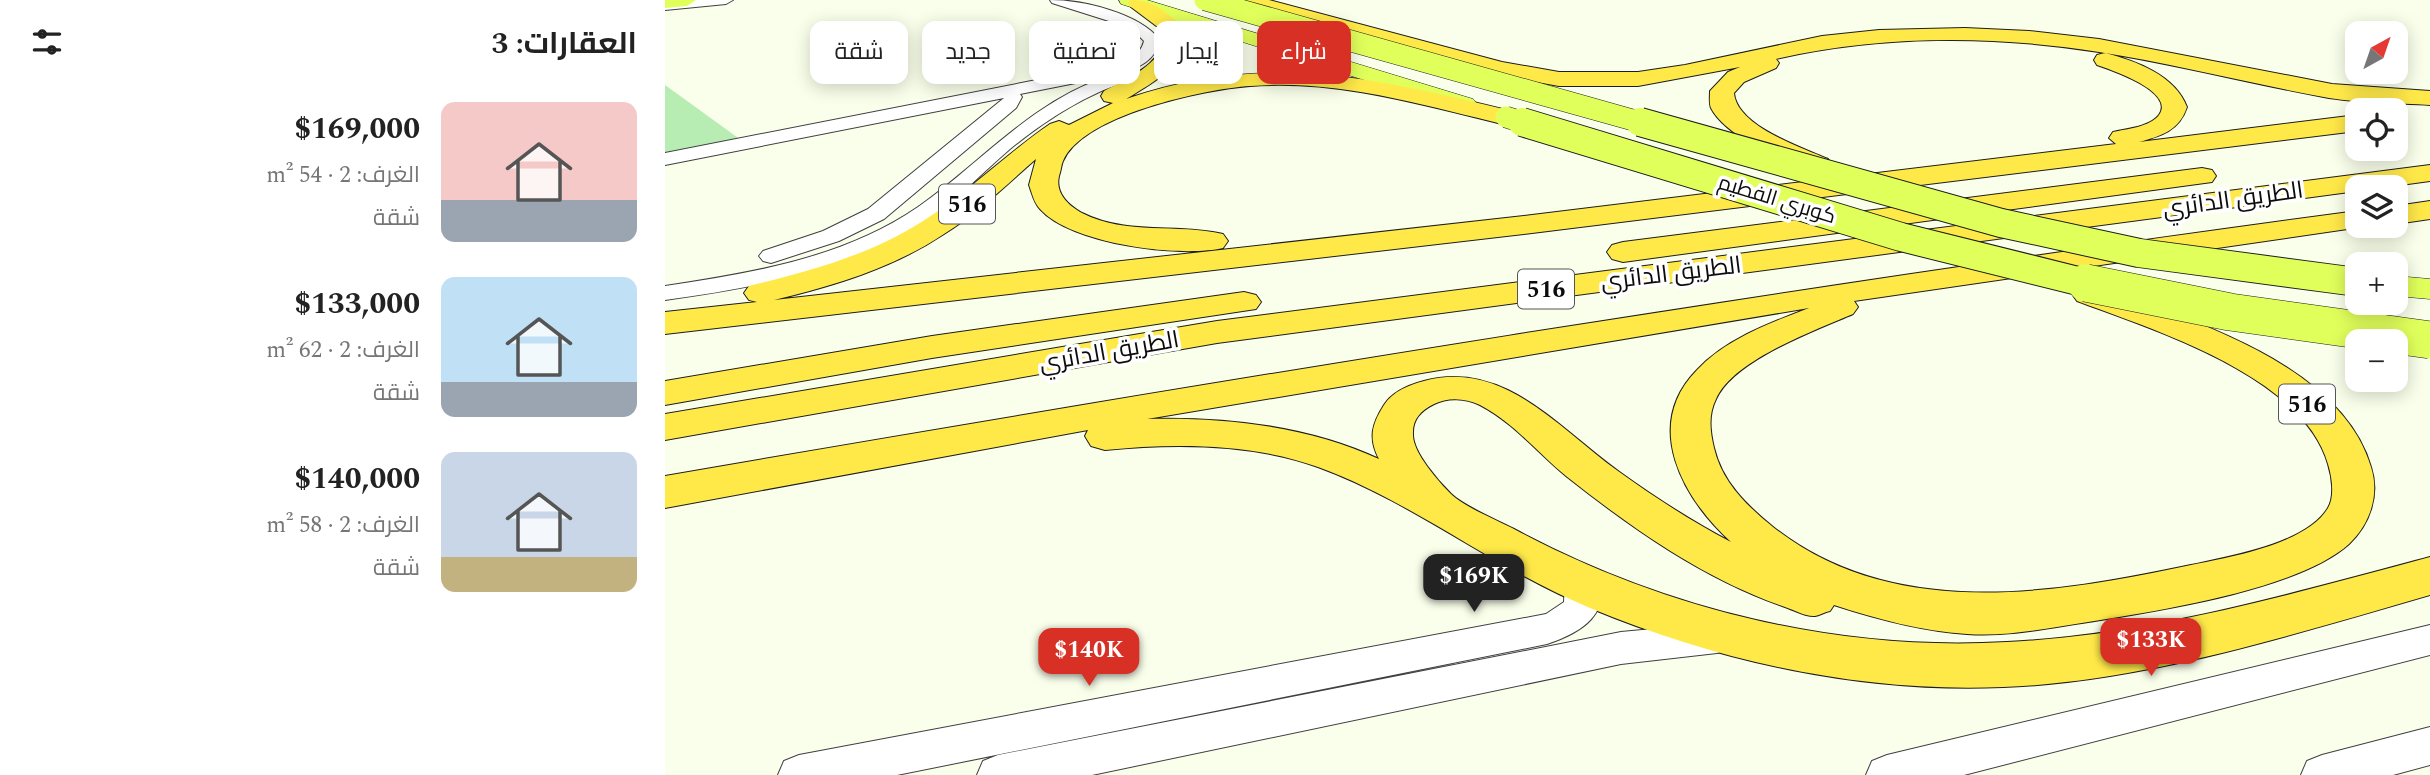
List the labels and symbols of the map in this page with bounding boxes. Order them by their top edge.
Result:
north arrow [2345,21,2408,84]
street label: كوبري الفطيم [1714,167,1840,233]
street label: الطريق الدائري [2161,172,2306,228]
road number: 516 [939,184,995,224]
street label: الطريق الدائري [1599,248,1744,300]
road number: 516 [1518,270,1574,308]
street label: الطريق الدائري [1036,322,1182,382]
road number: 516 [2279,384,2335,424]
pin: $169K [1425,554,1523,614]
pin: $133K [2102,618,2200,678]
pin: $140K [1040,628,1138,688]

